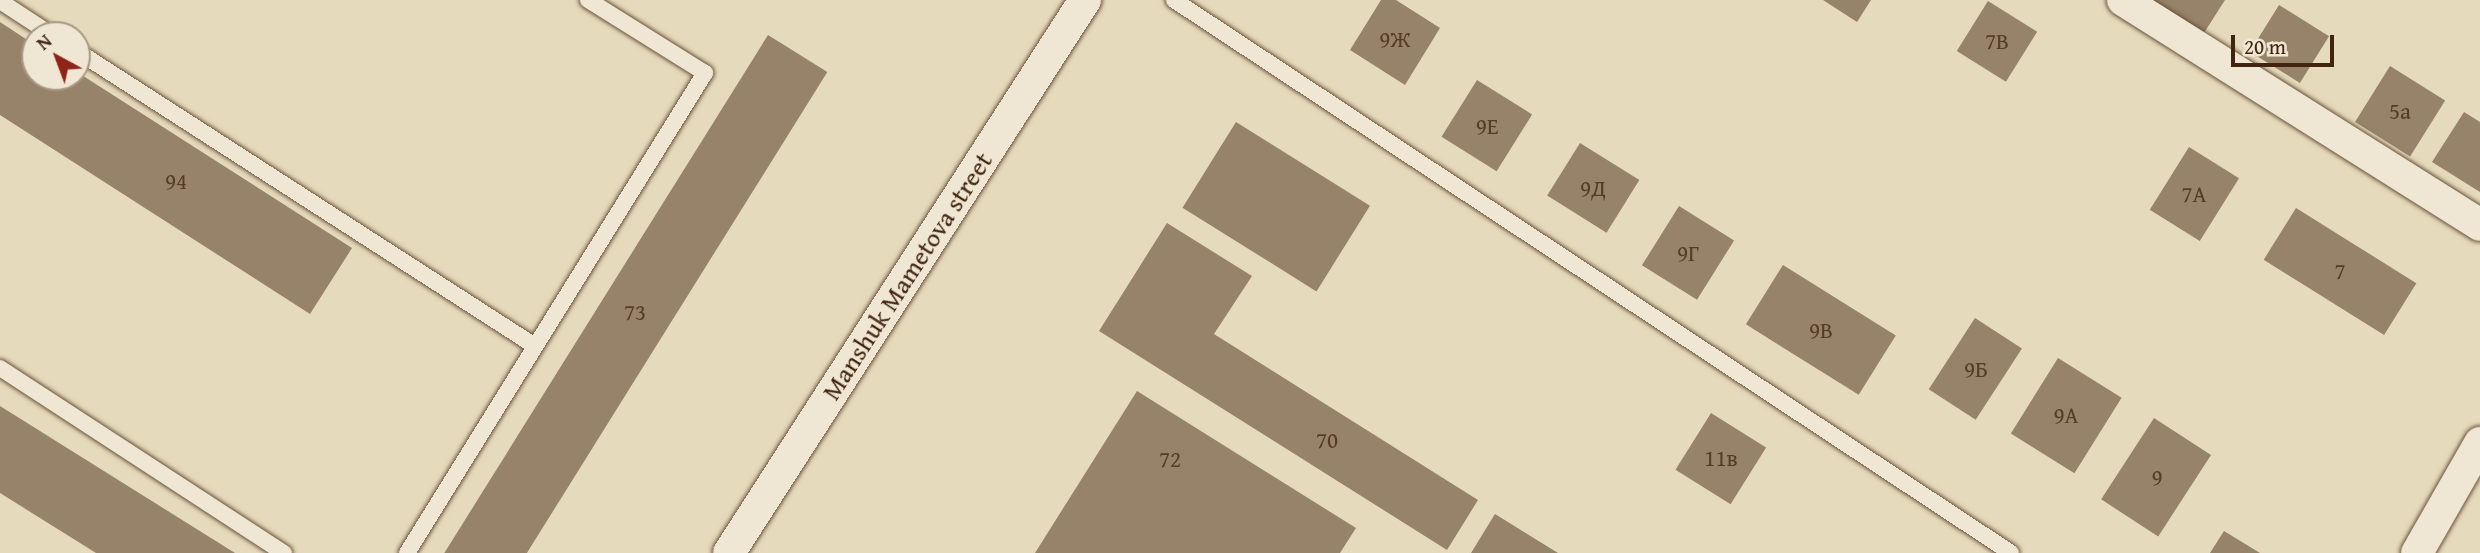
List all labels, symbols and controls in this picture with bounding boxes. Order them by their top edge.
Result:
north arrow [21,21,91,91]
scale bar [2235,21,2338,65]
house number: 9Ж [1379,25,1411,53]
text: N [30,27,58,56]
house number: 7В [1985,27,2009,55]
text: 20 m [2244,31,2286,62]
house number: 5а [2389,97,2411,125]
house number: 9Е [1476,112,1498,140]
street label: Manshuk Mametova street [815,146,999,406]
house number: 94 [165,167,187,195]
house number: 9Д [1580,174,1606,202]
house number: 7А [2181,180,2207,208]
house number: 9Г [1677,239,1699,267]
house number: 7 [2334,257,2346,285]
house number: 73 [624,298,646,326]
house number: 9В [1809,316,1833,344]
house number: 9Б [1964,355,1988,383]
house number: 9А [2053,401,2079,429]
house number: 70 [1316,426,1338,454]
house number: 11в [1704,444,1738,472]
house number: 72 [1159,445,1181,473]
house number: 9 [2151,463,2163,491]

